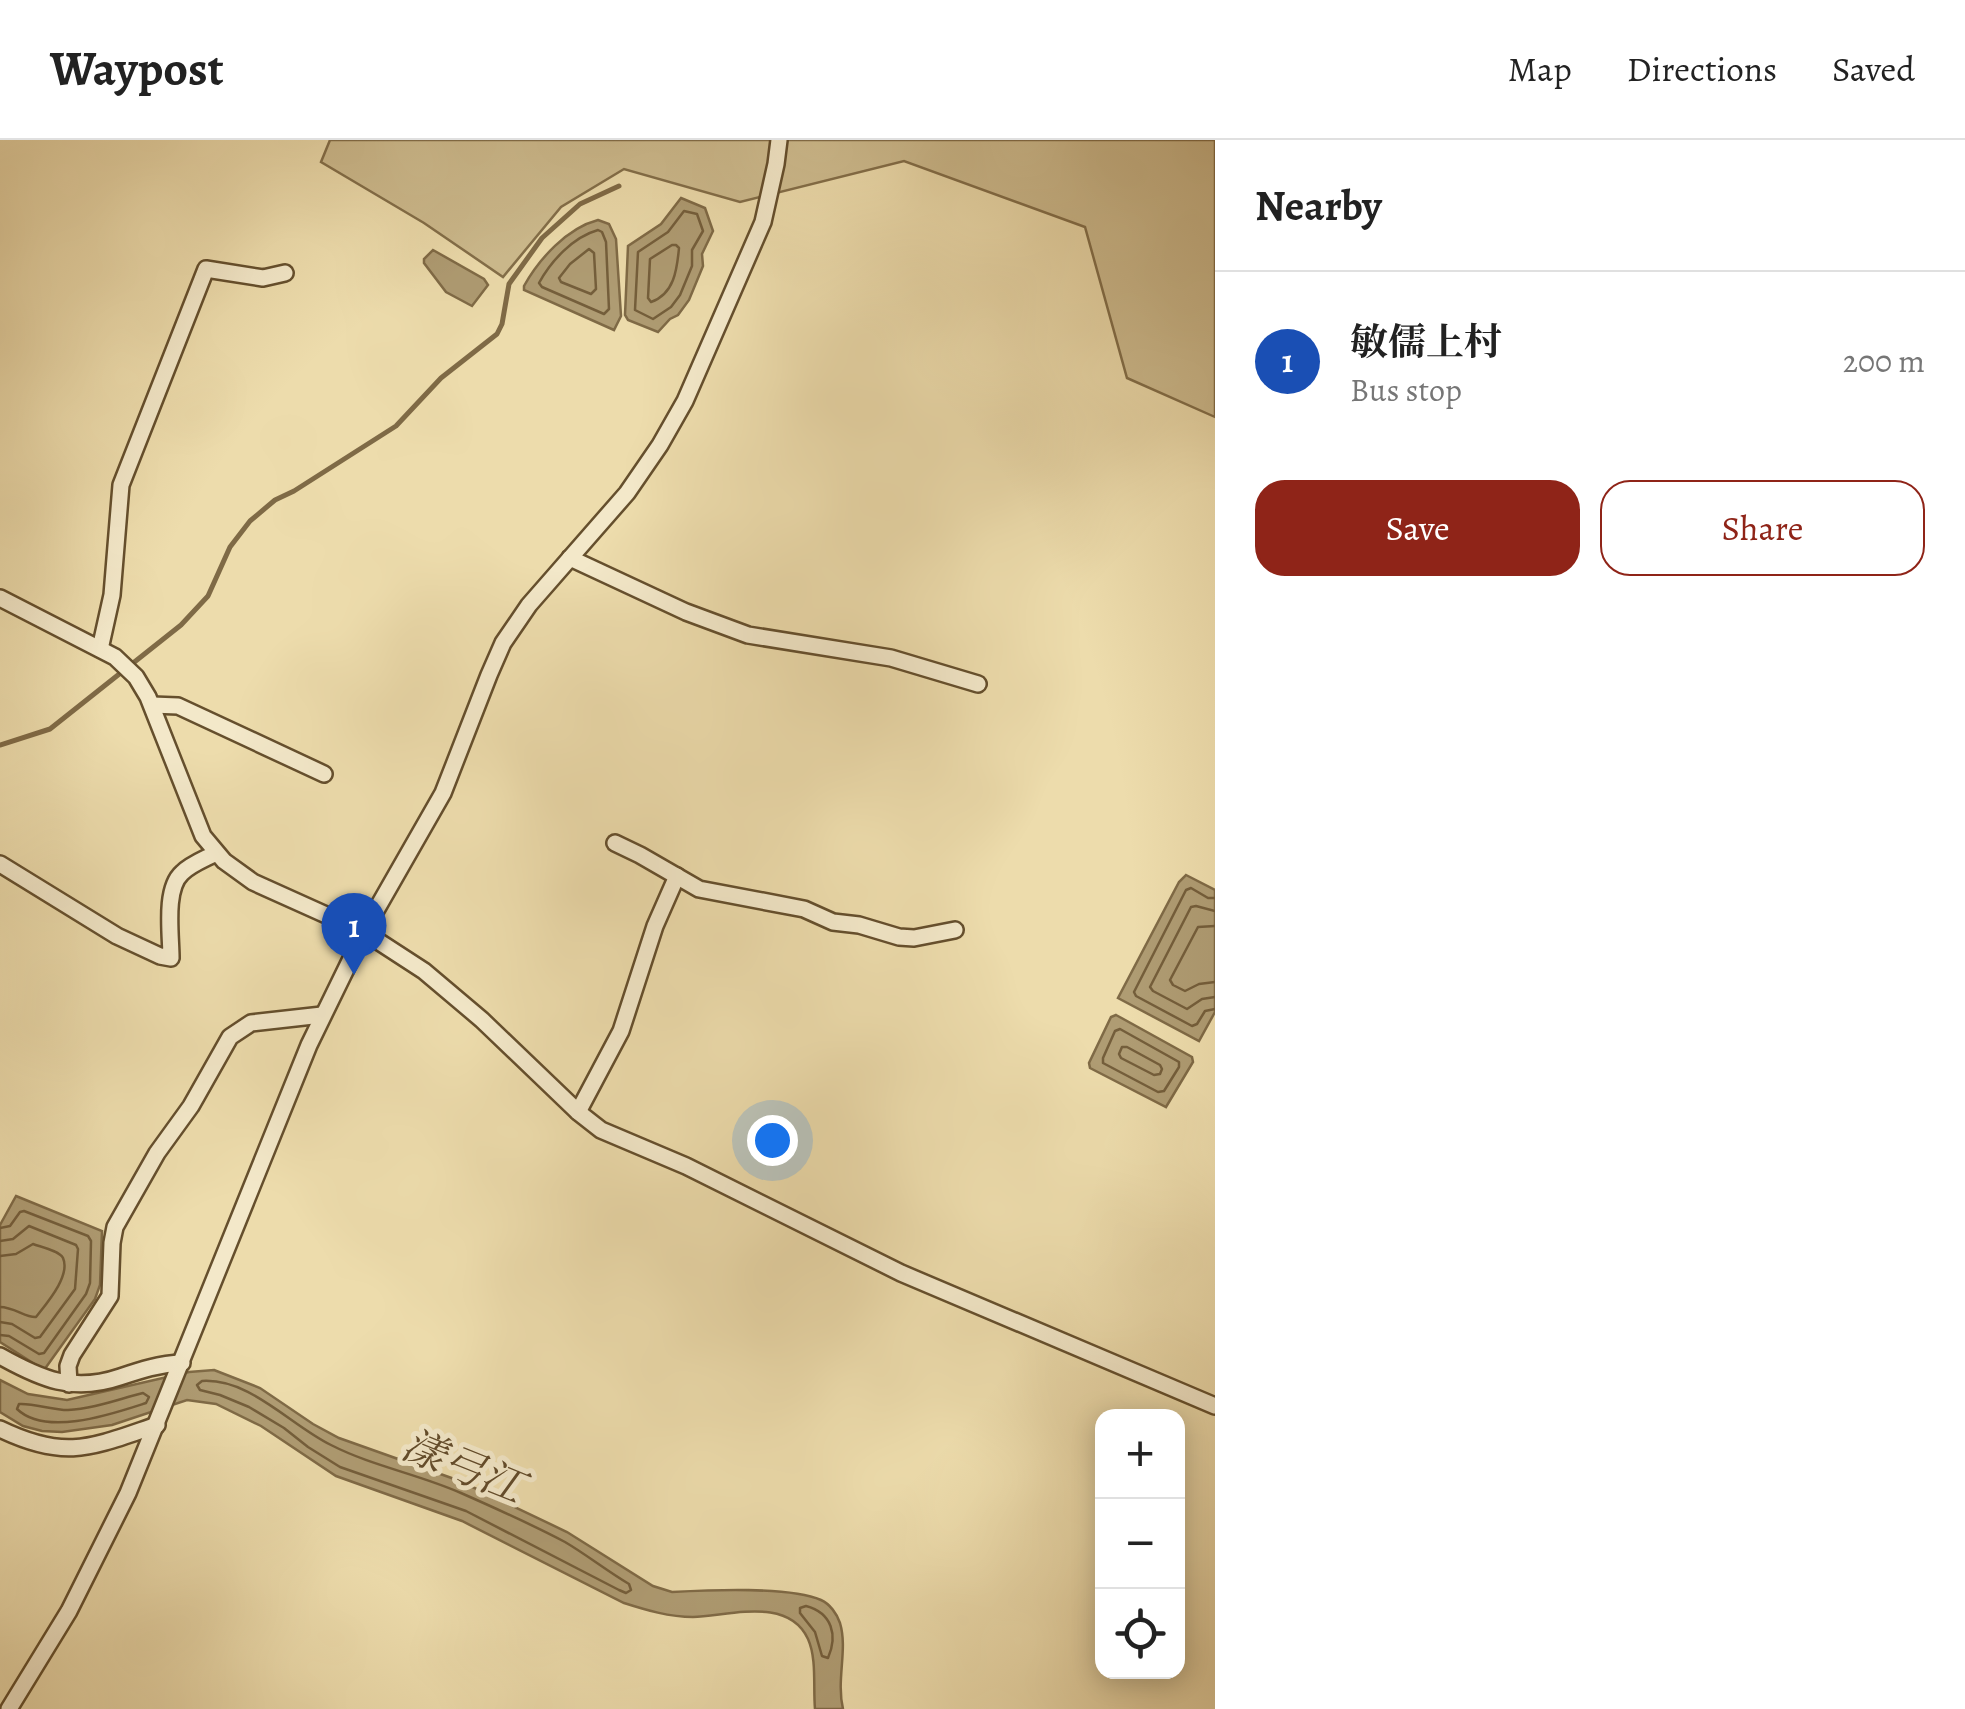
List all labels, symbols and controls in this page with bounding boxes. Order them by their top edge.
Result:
text: Waypost [50,36,224,102]
text: Map [1508,45,1572,93]
text: Directions [1627,45,1777,93]
text: Saved [1832,45,1915,93]
text: Nearby [1255,177,1382,234]
text: 敏儒上村 [1350,316,1502,368]
text: 1 [1282,339,1293,383]
text: 200 m [1843,339,1925,383]
text: Bus stop [1350,368,1462,412]
button: Save [1255,480,1580,576]
button: Share [1600,480,1925,576]
pin: 1 [322,892,386,975]
your location [747,1115,798,1166]
map controls [1095,1409,1185,1679]
button: + [1095,1409,1185,1499]
water label: 漾弓江 [394,1416,538,1518]
button: − [1095,1499,1185,1589]
button: locate [1095,1589,1185,1679]

